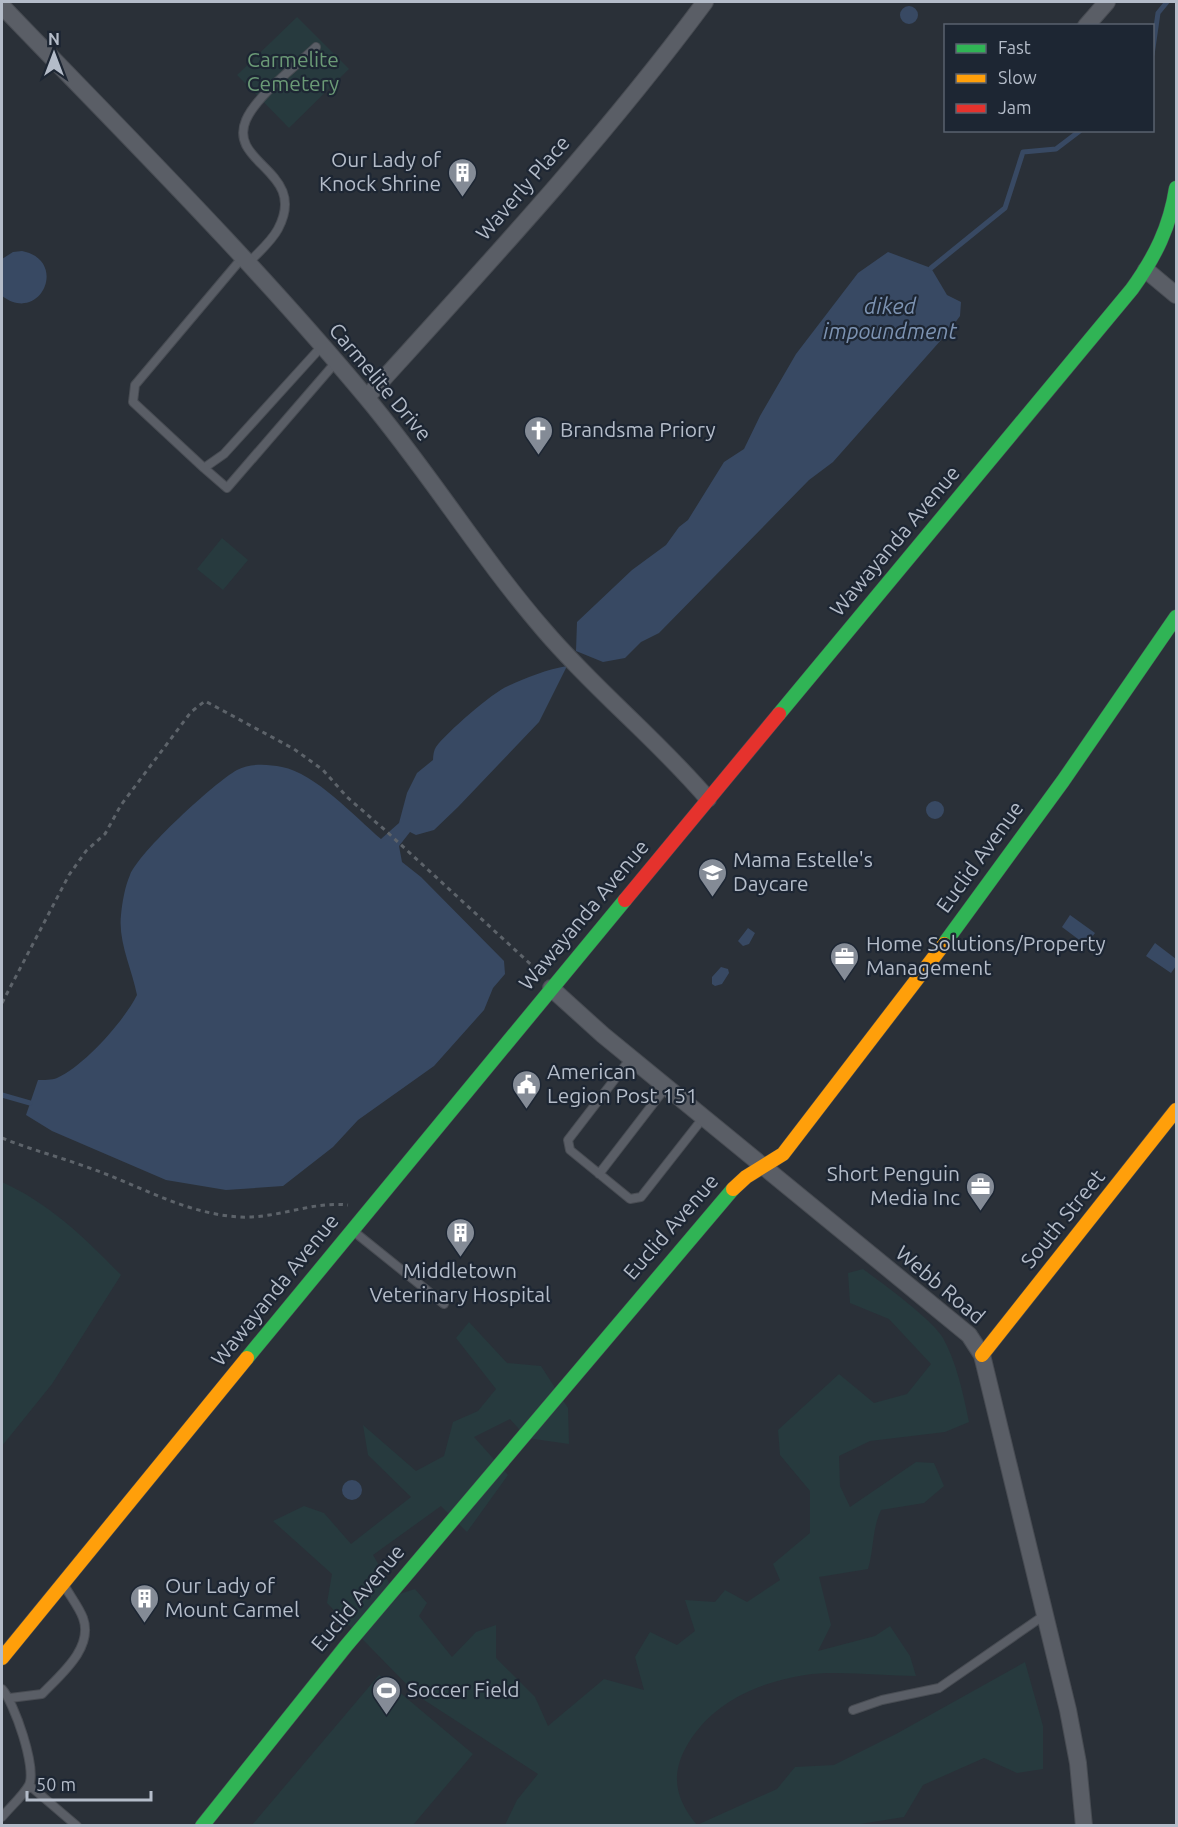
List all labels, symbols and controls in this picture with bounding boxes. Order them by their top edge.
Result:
north arrow [24,24,84,84]
legend [944,24,1154,132]
text: N [48,30,60,48]
text: Fast [998,37,1031,57]
park label: Carmelite Cemetery [247,47,339,95]
text: Slow [998,67,1037,87]
text: Jam [998,97,1032,117]
street label: Waverly Place [470,130,574,244]
place label: Our Lady of Knock Shrine [319,147,442,195]
building icon: Our Lady of Knock Shrine [446,156,478,198]
water label: diked impoundment [823,293,957,343]
street label: Carmelite Drive [325,318,437,445]
church icon: Brandsma Priory [523,414,555,456]
place label: Brandsma Priory [560,417,716,441]
street label: Wawayanda Avenue [825,460,964,620]
street label: Euclid Avenue [931,796,1028,917]
street label: Wawayanda Avenue [514,834,653,994]
place label: Mama Estelle's Daycare [733,847,873,895]
school or university icon: Mama Estelle's Daycare [696,856,728,898]
place label: Home Solutions/Property Management [866,931,1106,979]
office icon: Home Solutions/Property Management [829,940,861,982]
place label: American Legion Post 151 [547,1059,698,1107]
public building icon: American Legion Post 151 [510,1068,542,1110]
place label: Short Penguin Media Inc [827,1161,960,1209]
street label: South Street [1015,1165,1109,1272]
street label: Euclid Avenue [618,1169,723,1284]
office icon: Short Penguin Media Inc [965,1170,997,1212]
street label: Wawayanda Avenue [206,1209,343,1370]
building icon: Middletown Veterinary Hospital [444,1216,476,1258]
street label: Webb Road [891,1240,990,1328]
place label: Middletown Veterinary Hospital [369,1258,551,1306]
street label: Euclid Avenue [306,1539,409,1656]
place label: Our Lady of Mount Carmel [165,1573,299,1621]
building icon: Our Lady of Mount Carmel [128,1582,160,1624]
sports icon: Soccer Field [370,1674,402,1716]
place label: Soccer Field [407,1677,520,1701]
scale bar [27,1764,152,1802]
text: 50 m [36,1774,76,1794]

